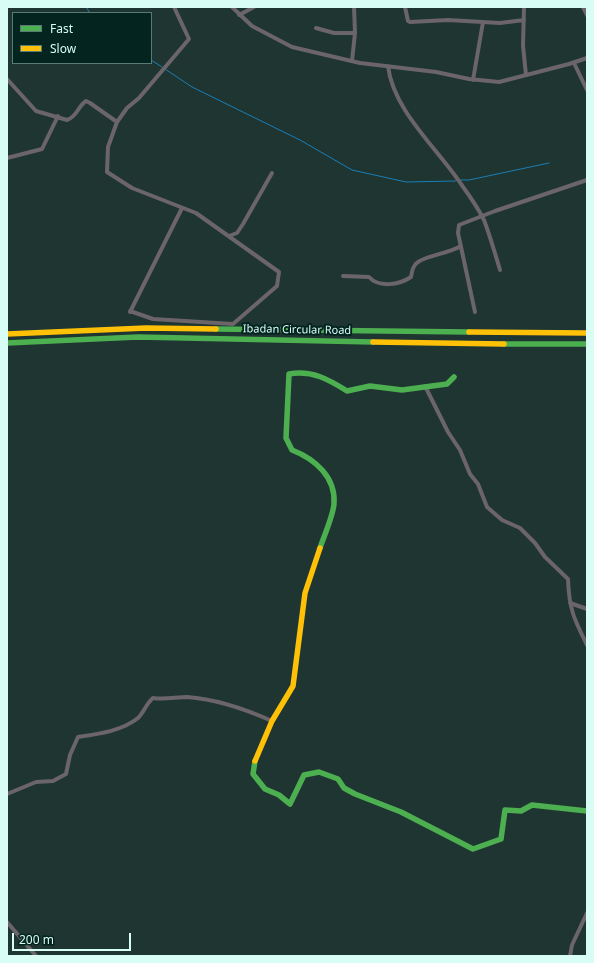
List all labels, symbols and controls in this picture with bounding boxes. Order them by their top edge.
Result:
legend [12,12,152,64]
text: Fast [50,20,73,37]
text: Slow [50,40,76,57]
street label: Ibadan Circular Road [243,322,351,338]
scale bar [14,925,133,951]
text: 200 m [19,931,54,948]

